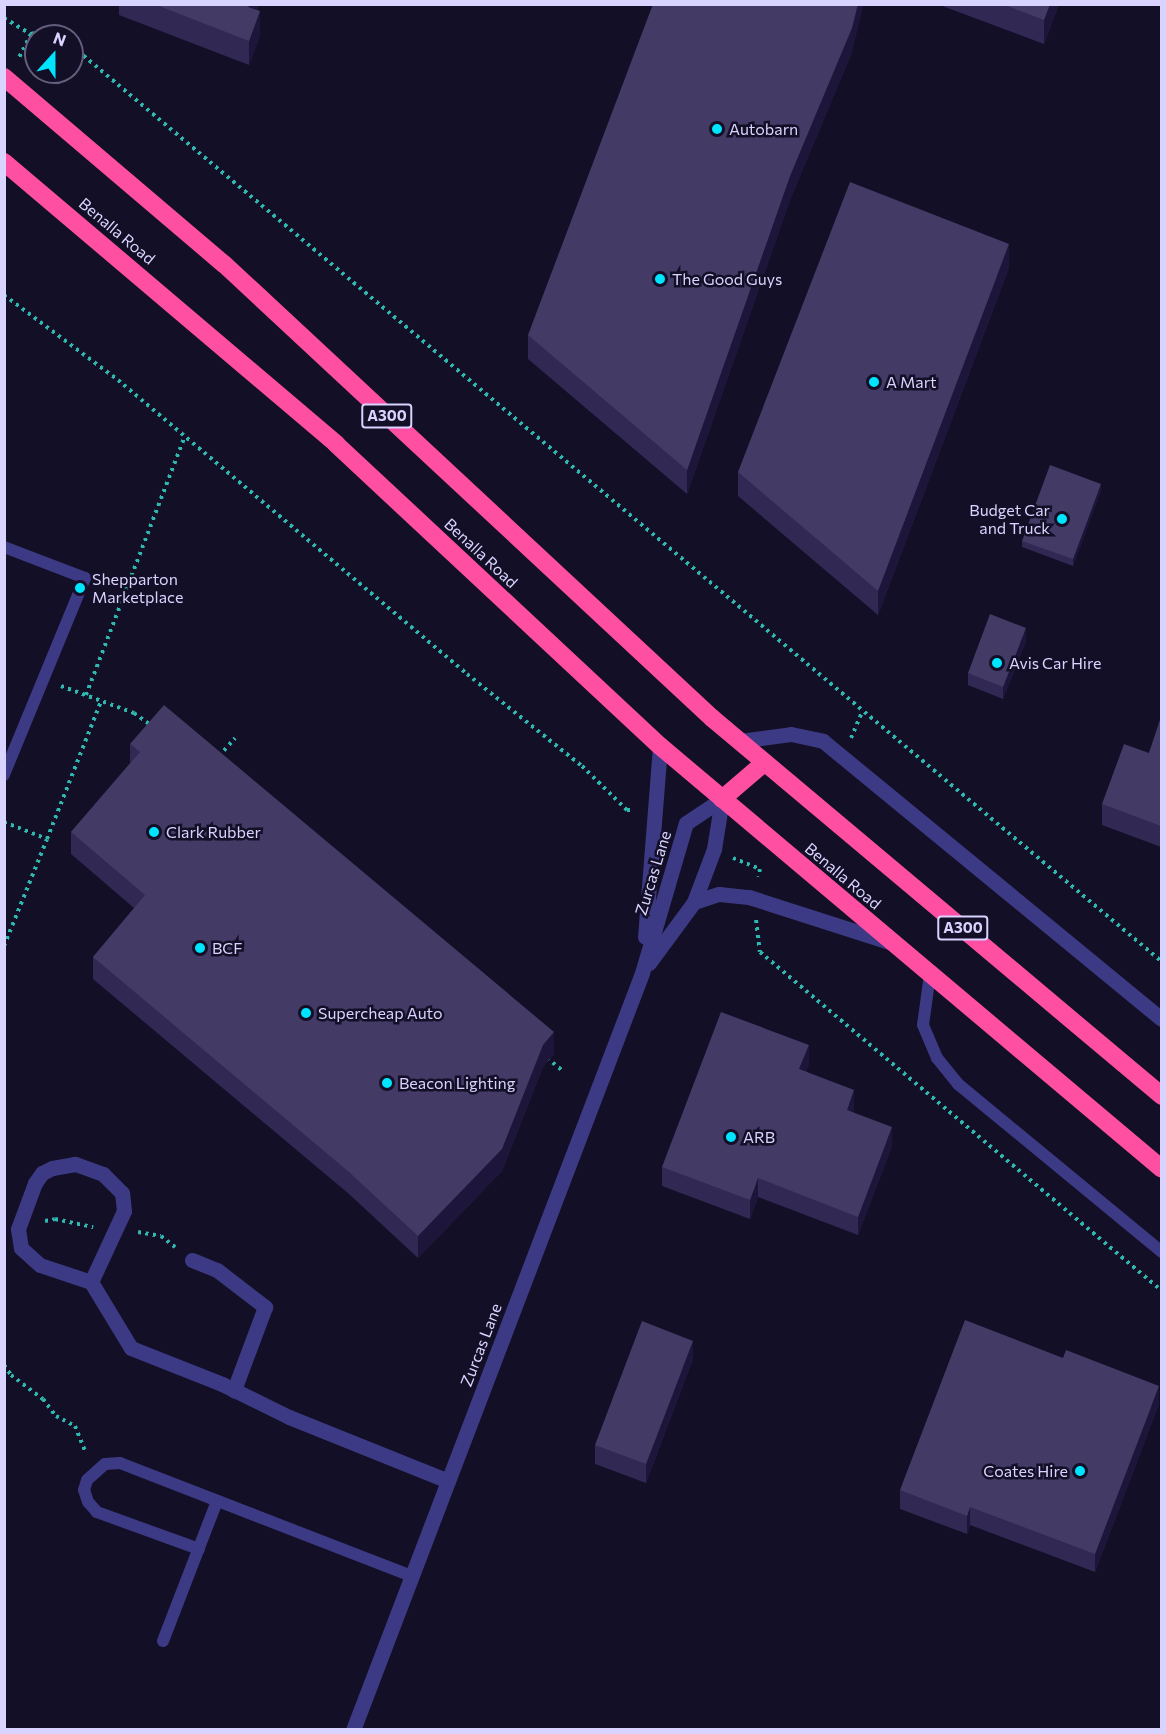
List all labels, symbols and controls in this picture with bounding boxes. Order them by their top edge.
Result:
north arrow [24,24,84,84]
text: N [51,28,69,50]
place label: Autobarn [729,119,798,139]
marker: Autobarn [710,122,724,136]
street label: Benalla Road [75,194,159,268]
place label: The Good Guys [672,269,782,289]
marker: The Good Guys [653,272,667,286]
place label: A Mart [886,372,937,392]
marker: A Mart [867,375,881,389]
road number: A300 [360,404,414,428]
place label: Budget Car and Truck [969,500,1050,538]
marker: Budget Car and Truck [1055,512,1069,526]
street label: Benalla Road [440,514,522,592]
place label: Shepparton Marketplace [92,569,183,607]
marker: Shepparton Marketplace [73,581,87,595]
place label: Avis Car Hire [1009,653,1102,673]
marker: Avis Car Hire [990,656,1004,670]
place label: Clark Rubber [166,822,261,842]
marker: Clark Rubber [147,825,161,839]
street label: Zurcas Lane [631,828,675,918]
street label: Benalla Road [801,839,885,913]
road number: A300 [936,916,990,940]
place label: BCF [212,938,242,958]
marker: BCF [193,941,207,955]
place label: Supercheap Auto [318,1003,443,1023]
marker: Supercheap Auto [299,1006,313,1020]
place label: Beacon Lighting [399,1073,515,1093]
marker: Beacon Lighting [380,1076,394,1090]
place label: ARB [743,1127,775,1147]
marker: ARB [724,1130,738,1144]
street label: Zurcas Lane [456,1301,506,1389]
place label: Coates Hire [983,1461,1068,1481]
marker: Coates Hire [1073,1464,1087,1478]

